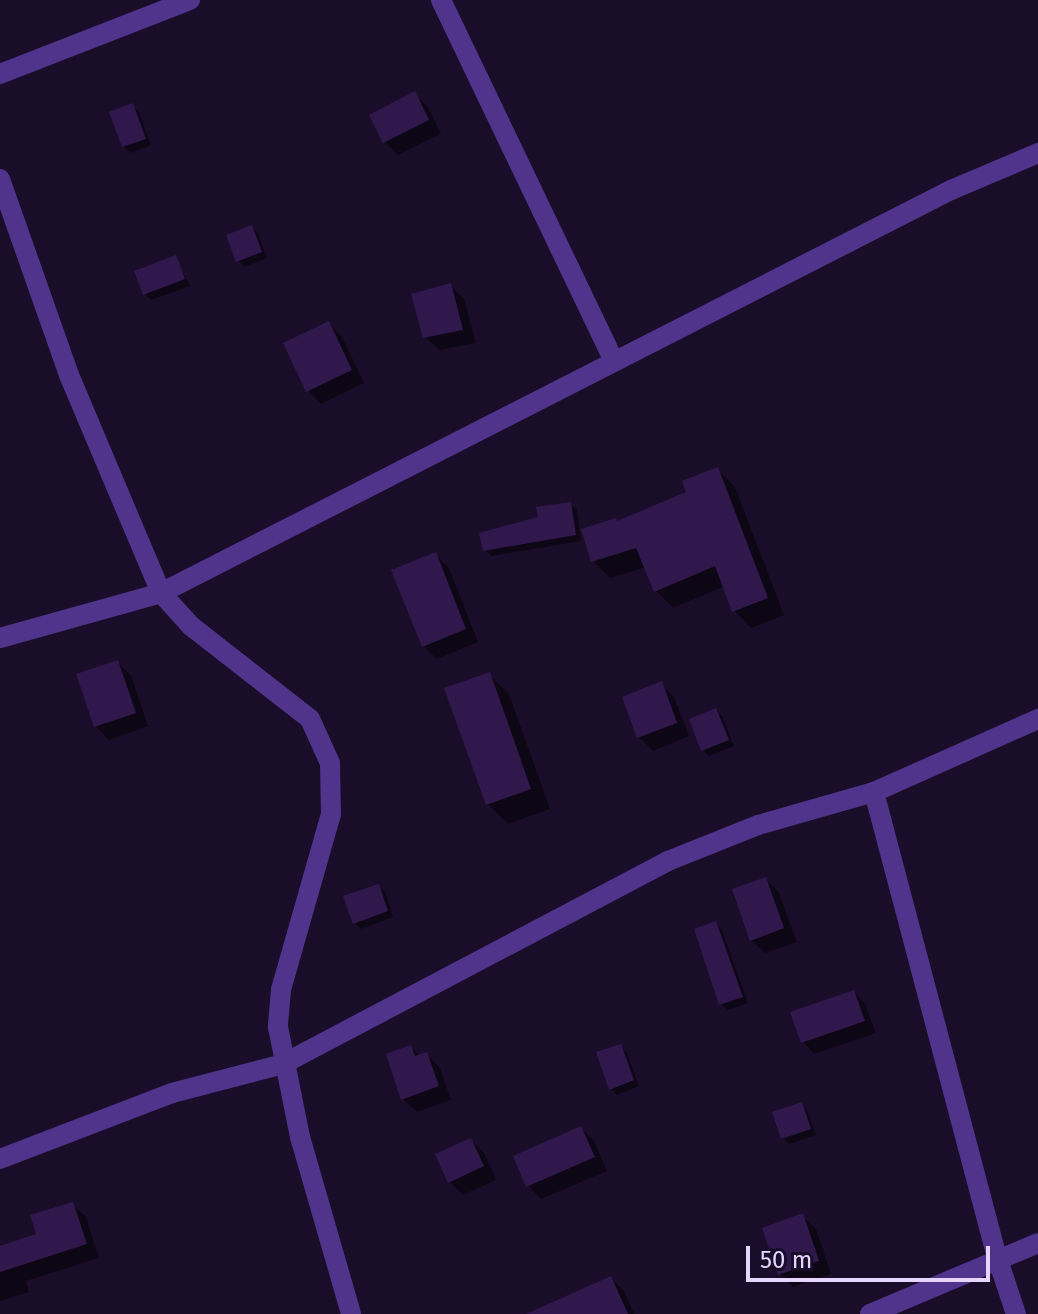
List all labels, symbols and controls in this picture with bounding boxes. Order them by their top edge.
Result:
scale bar [750,1230,994,1280]
text: 50 m [760,1246,812,1274]

